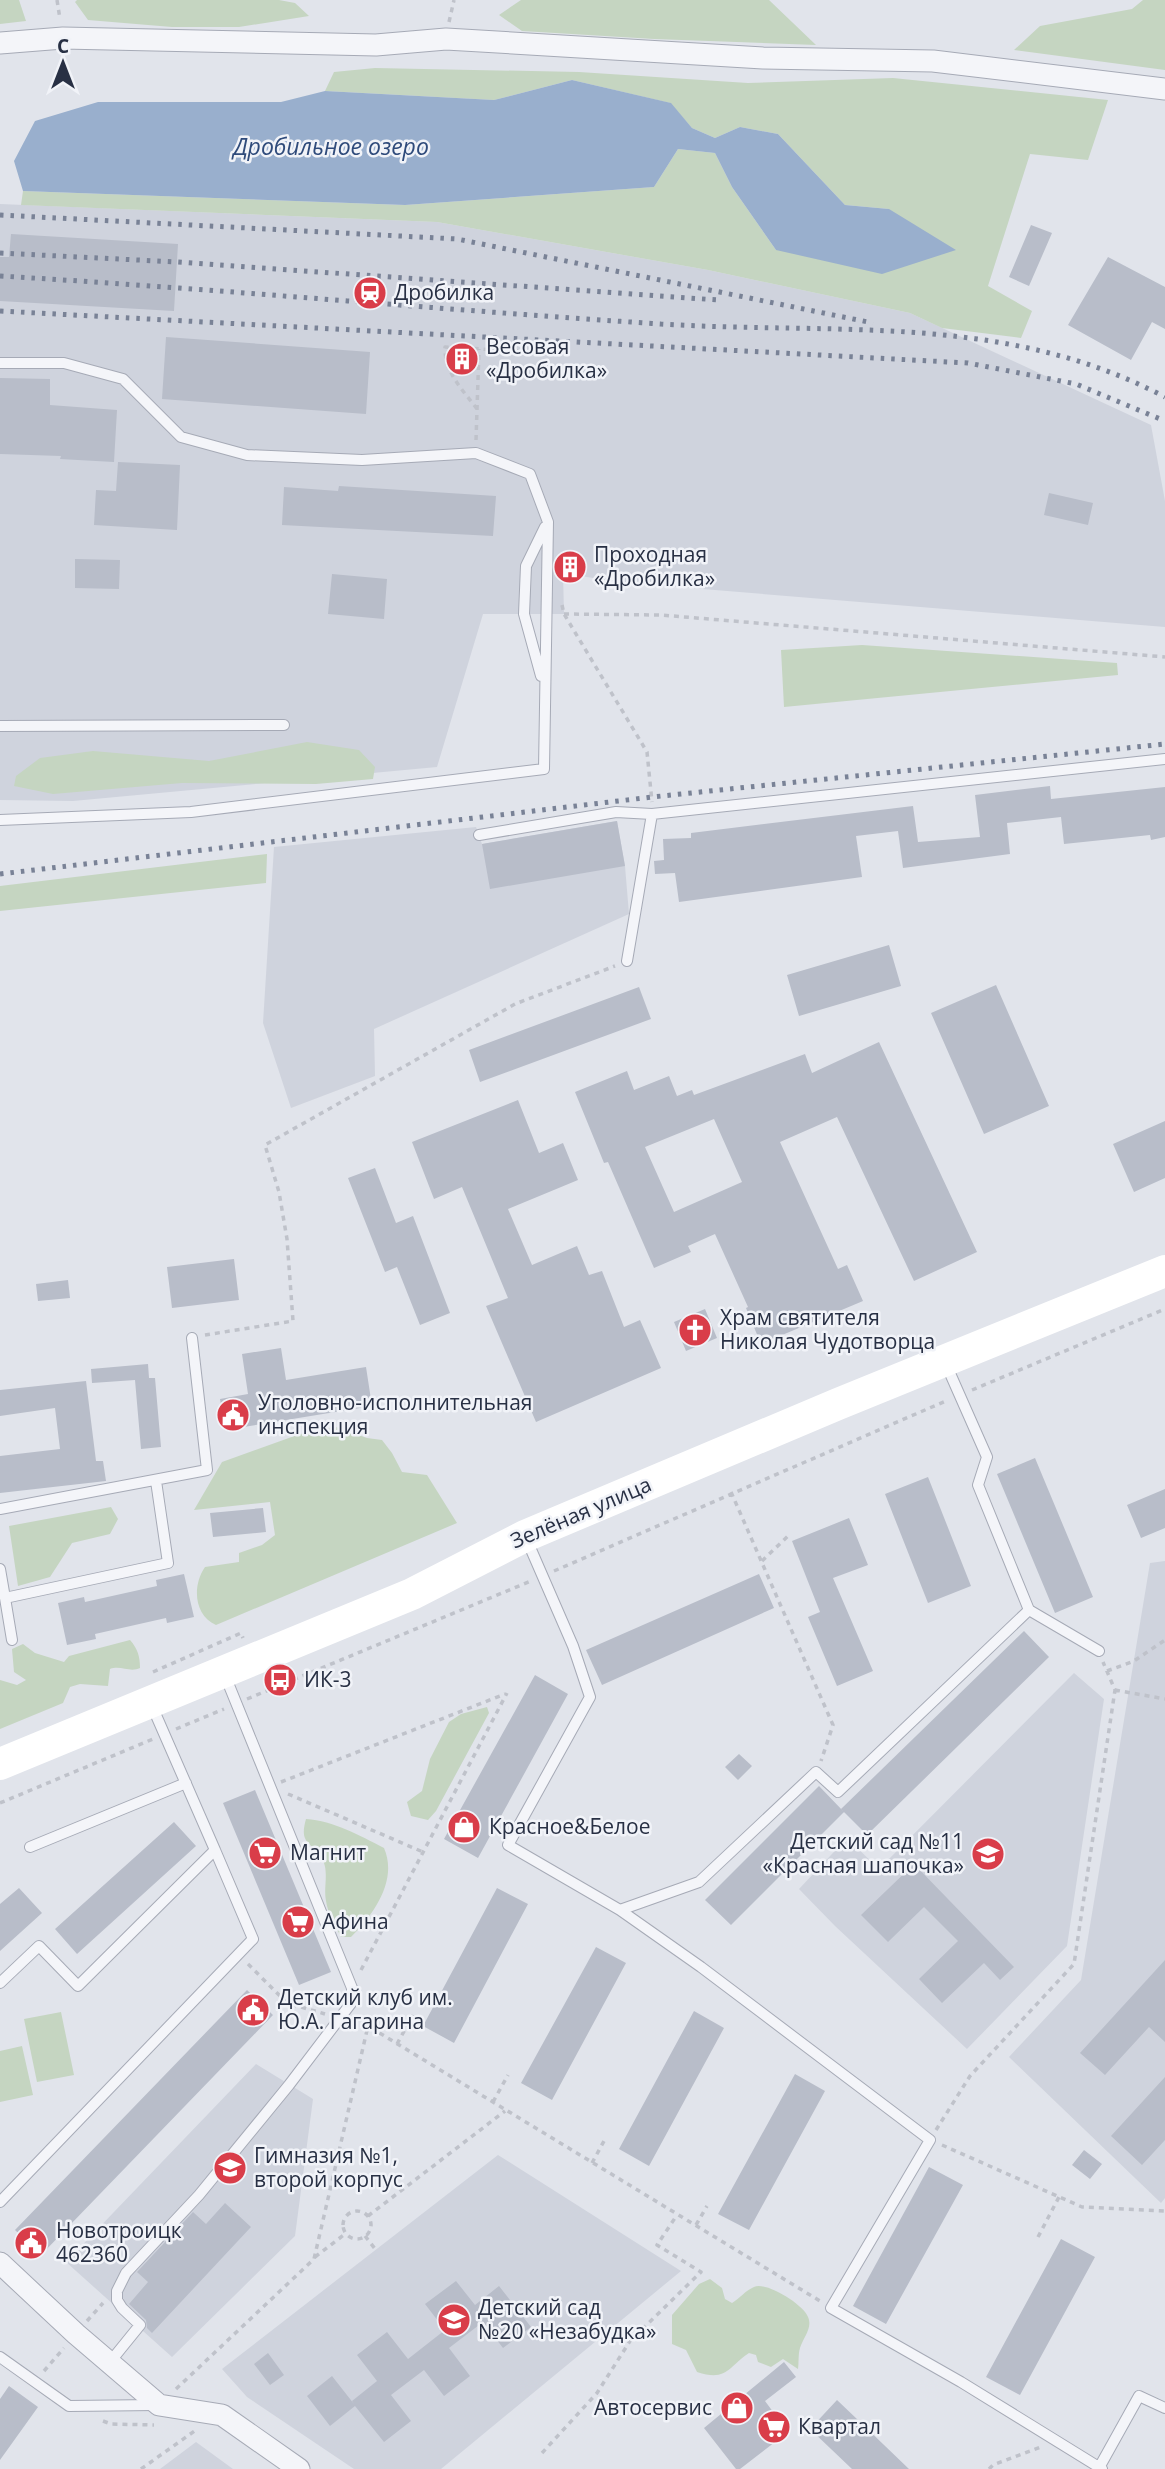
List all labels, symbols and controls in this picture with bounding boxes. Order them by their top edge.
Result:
north arrow [28,28,98,98]
text: С [57,33,69,59]
water label: Дробильное озеро [231,130,429,162]
station icon: Дробилка [351,274,389,312]
place label: Дробилка [394,278,494,306]
place label: Весовая «Дробилка» [486,332,607,384]
building icon: Весовая «Дробилка» [443,340,481,378]
place label: Проходная «Дробилка» [594,540,715,592]
building icon: Проходная «Дробилка» [551,548,589,586]
place label: Храм святителя Николая Чудотворца [720,1303,935,1355]
church icon: Храм святителя Николая Чудотворца [676,1311,714,1349]
place label: Уголовно-исполнительная инспекция [258,1388,532,1440]
public building icon: Уголовно-исполнительная инспекция [214,1396,252,1434]
street label: Зелёная улица [506,1470,655,1554]
bus stop icon: ИК-3 [261,1661,299,1699]
place label: ИК-3 [304,1665,352,1693]
shop icon: Красное&Белое [445,1808,483,1846]
place label: Красное&Белое [489,1812,650,1840]
place label: Детский сад №11 «Красная шапочка» [762,1827,964,1879]
supermarket icon: Магнит [246,1834,284,1872]
school or university icon: Детский сад №11 «Красная шапочка» [969,1835,1007,1873]
place label: Магнит [290,1838,366,1866]
supermarket icon: Афина [279,1903,317,1941]
place label: Афина [322,1907,389,1935]
place label: Детский клуб им. Ю.А. Гагарина [278,1983,453,2035]
public building icon: Детский клуб им. Ю.А. Гагарина [234,1991,272,2029]
place label: Гимназия №1, второй корпус [254,2141,403,2193]
school or university icon: Гимназия №1, второй корпус [211,2149,249,2187]
place label: Новотроицк 462360 [56,2216,182,2268]
public building icon: Новотроицк 462360 [12,2224,50,2262]
place label: Детский сад №20 «Незабудка» [478,2293,656,2345]
school or university icon: Детский сад №20 «Незабудка» [435,2301,473,2339]
shop icon: Автосервис [718,2389,756,2427]
place label: Автосервис [594,2393,712,2421]
supermarket icon: Квартал [755,2408,793,2446]
place label: Квартал [798,2412,881,2440]

